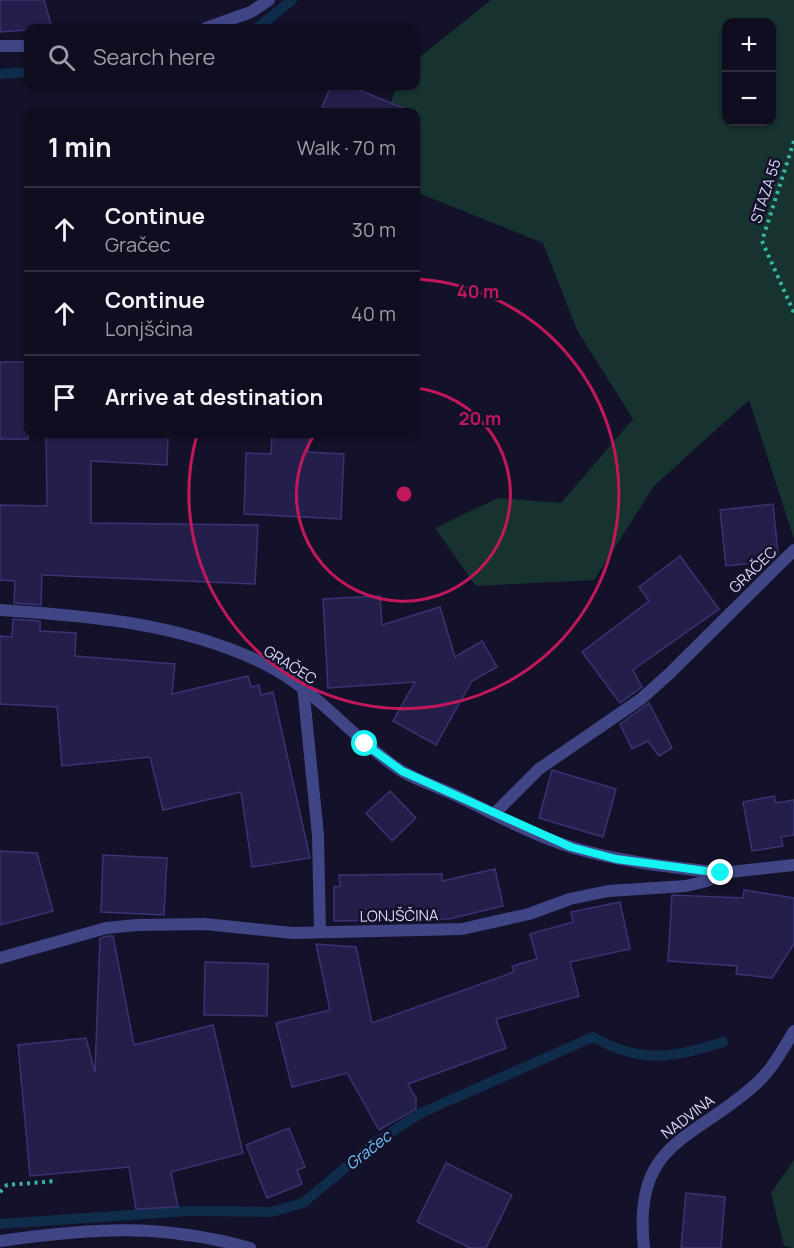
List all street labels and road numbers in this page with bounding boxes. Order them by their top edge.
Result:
street label: STAZA 55 [745,156,786,226]
street label: GRAČEC [724,541,781,598]
street label: GRAČEC [260,640,321,689]
street label: LONJŠČINA [359,904,439,927]
street label: NADVINA [657,1089,719,1144]

